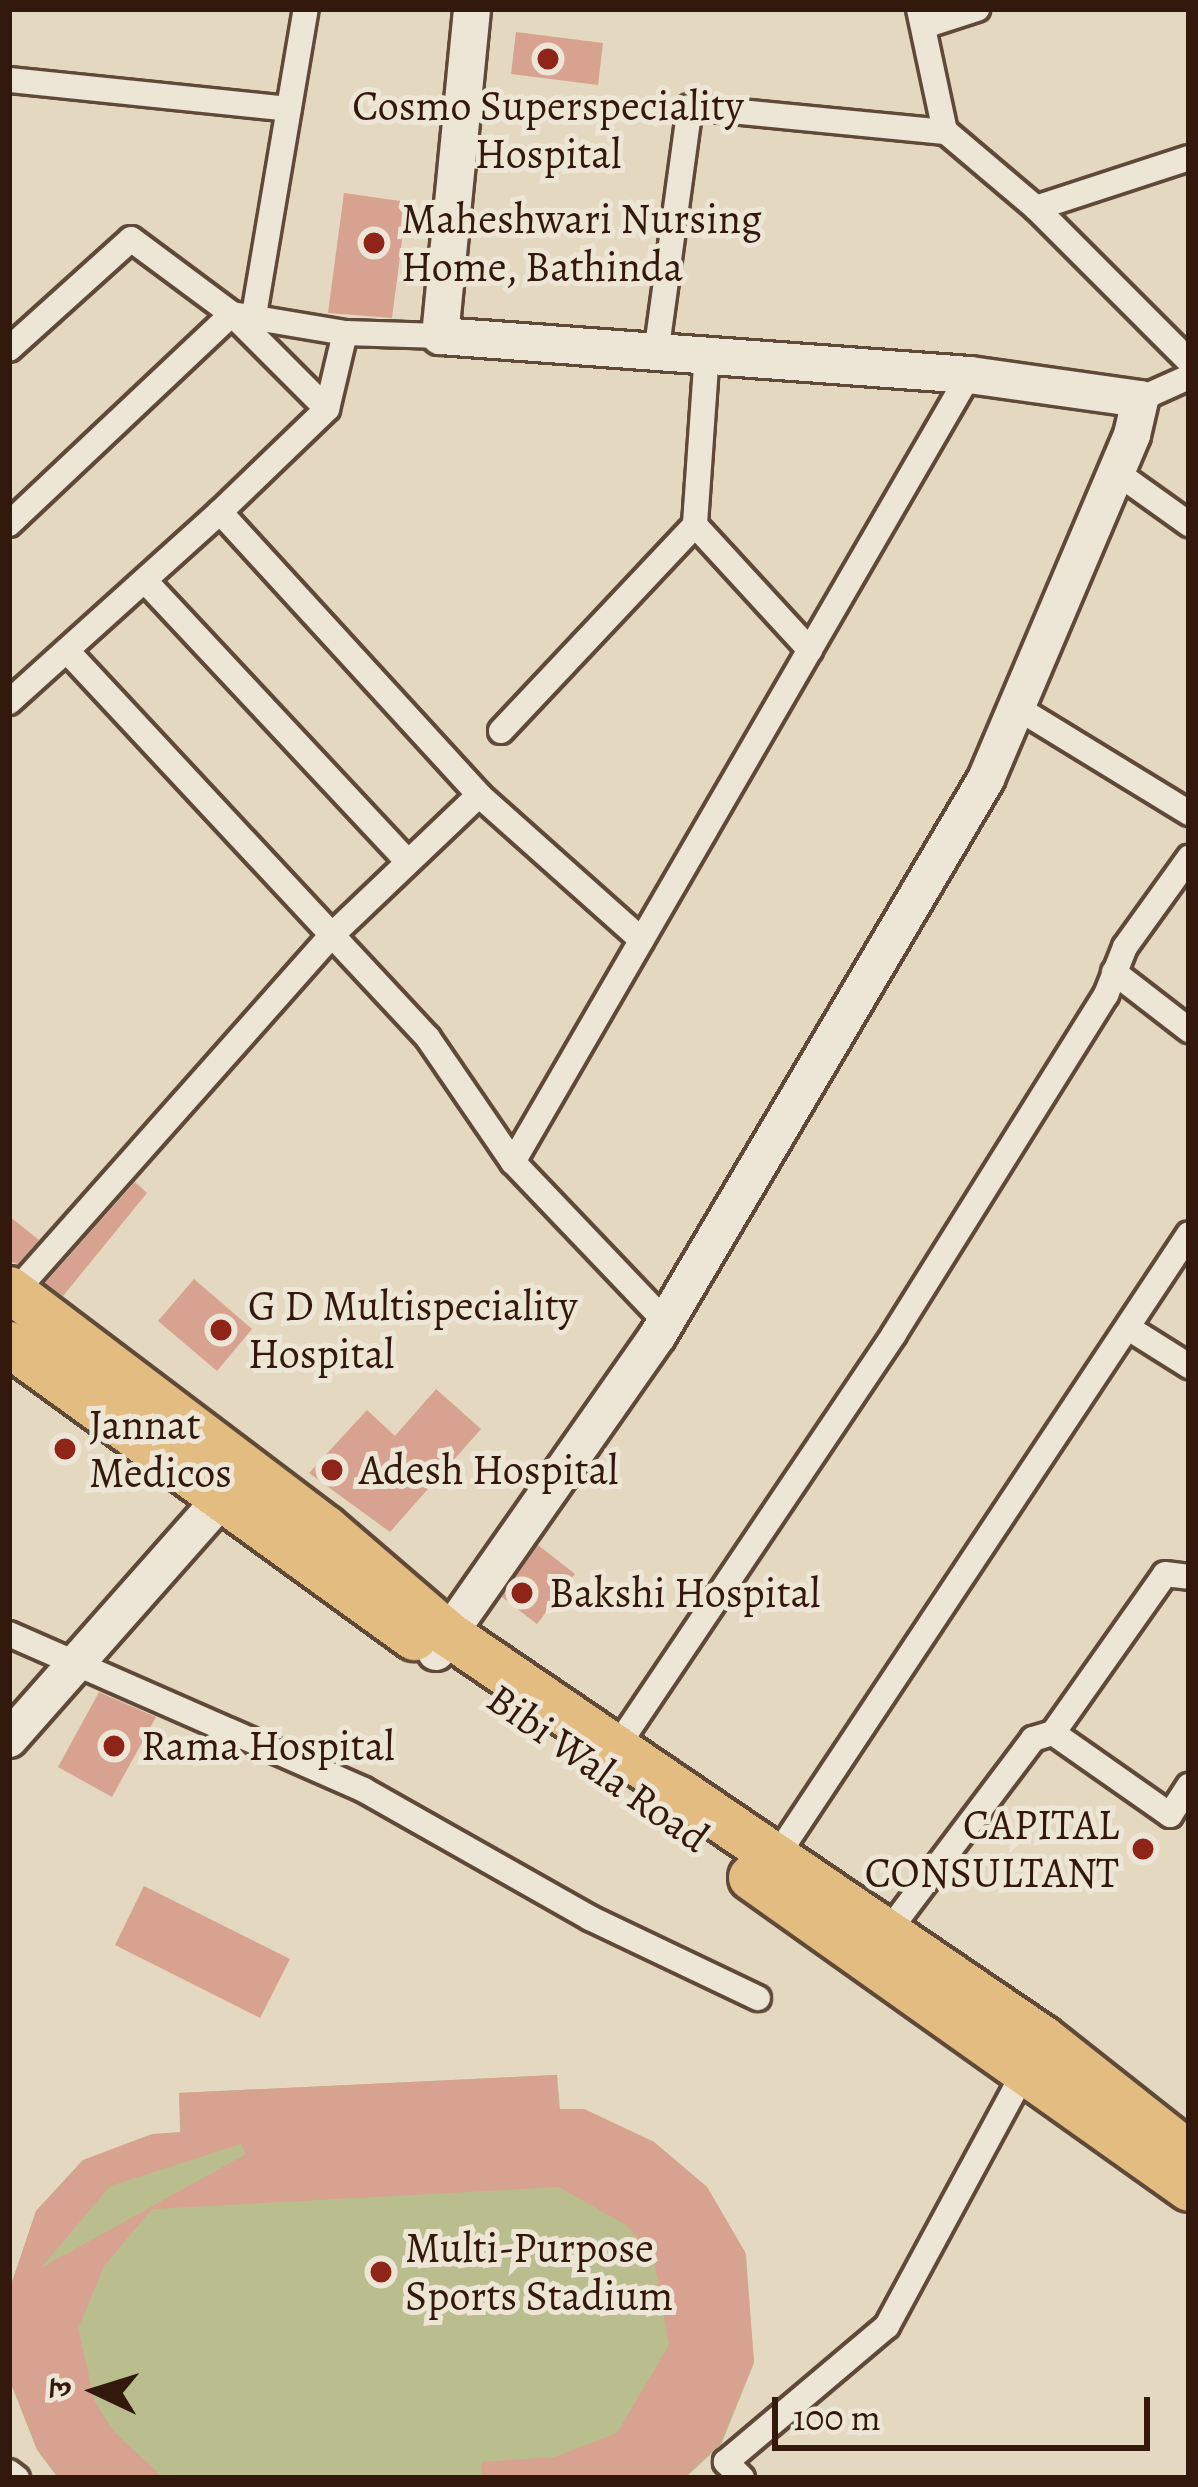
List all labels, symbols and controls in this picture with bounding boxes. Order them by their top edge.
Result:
marker: Cosmo Superspeciality Hospital [532,43,564,75]
place label: Cosmo Superspeciality Hospital [352,81,744,180]
place label: Maheshwari Nursing Home, Bathinda [401,194,762,292]
marker: Maheshwari Nursing Home, Bathinda [358,227,390,259]
place label: G D Multispeciality Hospital [248,1281,577,1380]
marker: G D Multispeciality Hospital [205,1314,237,1346]
place label: Jannat Medicos [89,1400,232,1498]
marker: Jannat Medicos [52,1436,78,1462]
place label: Adesh Hospital [359,1445,618,1495]
marker: Adesh Hospital [316,1454,348,1486]
place label: Bakshi Hospital [549,1568,820,1618]
marker: Bakshi Hospital [506,1577,538,1609]
street label: Bibi Wala Road [477,1673,719,1863]
place label: Rama Hospital [141,1721,395,1771]
marker: Rama Hospital [98,1730,130,1762]
place label: CAPITAL CONSULTANT [865,1800,1119,1898]
marker: CAPITAL CONSULTANT [1130,1836,1156,1862]
place label: Multi-Purpose Sports Stadium [405,2223,673,2322]
marker: Multi-Purpose Sports Stadium [368,2259,394,2285]
north arrow [36,2331,156,2451]
scale bar [778,2373,1156,2447]
text: उ [37,2378,83,2398]
text: 100 m [793,2393,881,2442]

